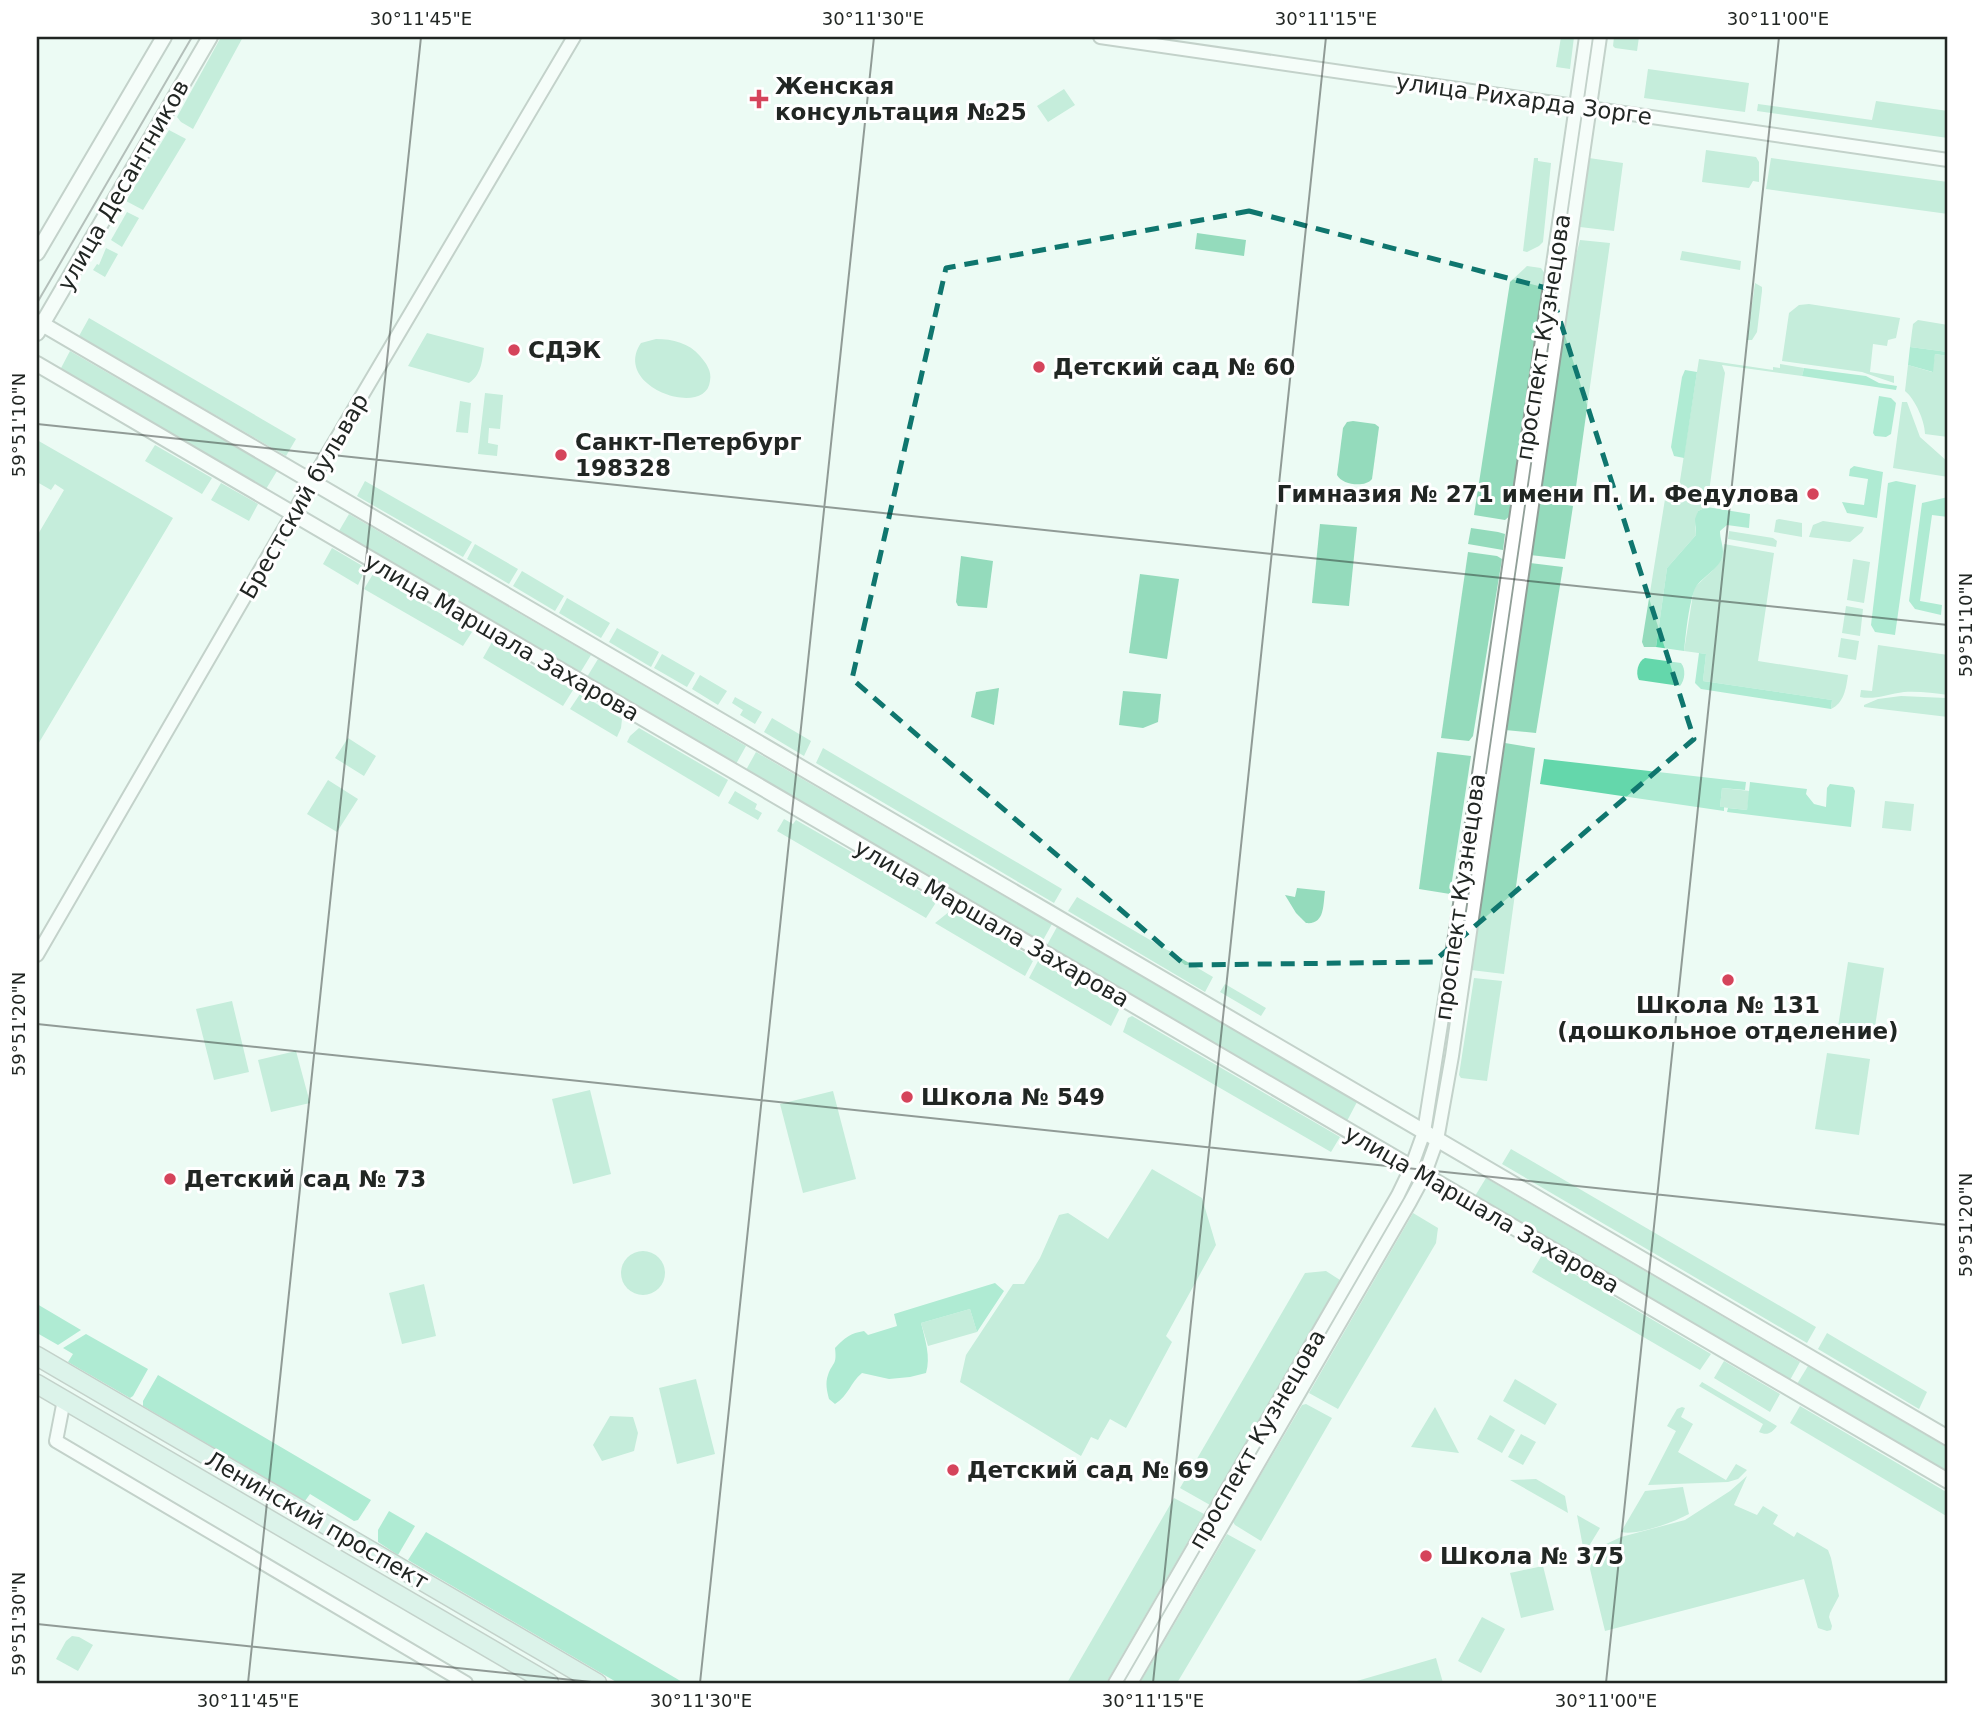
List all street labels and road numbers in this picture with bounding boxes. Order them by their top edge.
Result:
street label: улица Рихарда Зорге [1394,68,1654,130]
street label: улица Десантников [52,75,194,295]
street label: проспект Кузнецова [1511,212,1575,462]
street label: Брестский бульвар [235,389,373,603]
street label: улица Маршала Захарова [360,547,644,727]
street label: проспект Кузнецова [1430,772,1490,1022]
street label: улица Маршала Захарова [850,833,1134,1013]
street label: улица Маршала Захарова [1340,1119,1624,1299]
street label: проспект Кузнецова [1184,1325,1330,1553]
street label: Ленинский проспект [201,1445,433,1595]

